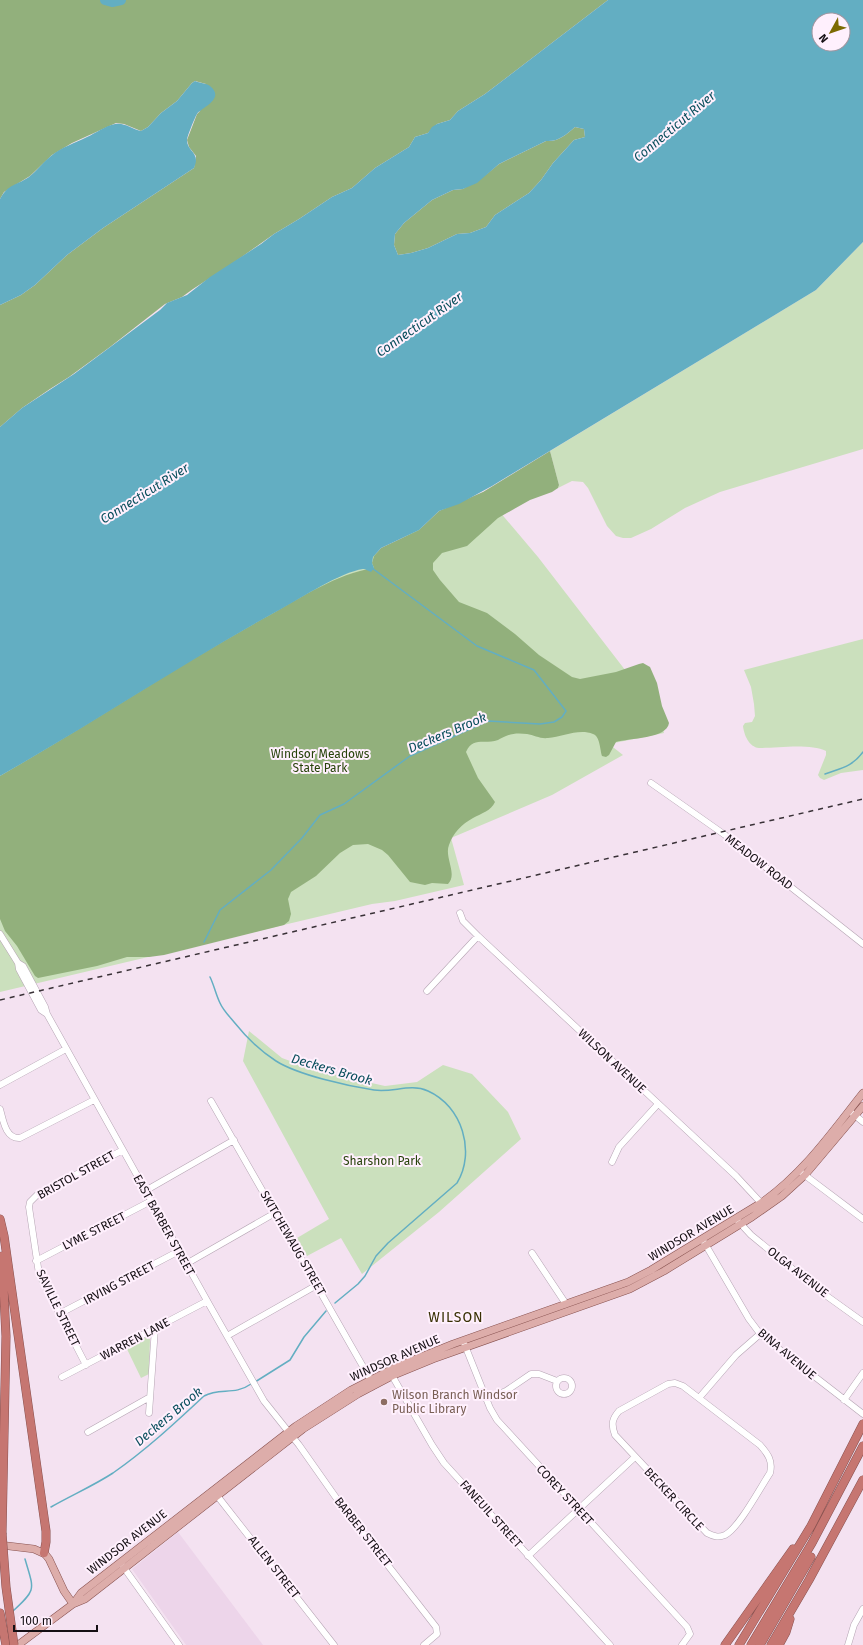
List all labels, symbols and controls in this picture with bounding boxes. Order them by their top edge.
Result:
north arrow [811,12,851,52]
text: N [816,31,831,45]
water label: Connecticut River [631,87,719,165]
water label: Connecticut River [373,289,466,360]
water label: Connecticut River [97,460,192,527]
water label: Deckers Brook [406,709,489,756]
park label: Windsor Meadows State Park [271,747,370,775]
street label: MEADOW ROAD [722,831,796,893]
street label: WILSON AVENUE [575,1026,649,1096]
water label: Deckers Brook [290,1051,374,1088]
street label: BRISTOL STREET [35,1148,118,1202]
park label: Sharshon Park [343,1154,422,1168]
street label: EAST BARBER STREET [130,1172,198,1279]
street label: SKITCHEWAUG STREET [257,1188,329,1298]
street label: WINDSOR AVENUE [646,1202,736,1264]
street label: LYME STREET [60,1209,129,1253]
street label: OLGA AVENUE [765,1244,831,1300]
street label: IRVING STREET [81,1258,158,1308]
street label: SAVILLE STREET [33,1267,83,1349]
district label: WILSON [428,1309,484,1326]
street label: WARREN LANE [98,1315,172,1363]
street label: BINA AVENUE [755,1326,819,1382]
street label: WINDSOR AVENUE [348,1332,442,1384]
water label: Deckers Brook [132,1384,205,1449]
place label: Wilson Branch Windsor Public Library [392,1388,518,1416]
marker: Wilson Branch Windsor Public Library [379,1397,389,1407]
street label: COREY STREET [534,1462,597,1529]
street label: BECKER CIRCLE [641,1465,707,1533]
street label: FANEUIL STREET [457,1477,526,1551]
street label: BARBER STREET [332,1494,395,1570]
street label: WINDSOR AVENUE [84,1507,170,1577]
street label: ALLEN STREET [245,1533,303,1602]
scale bar [14,1607,97,1633]
text: 100 m [20,1614,52,1628]

